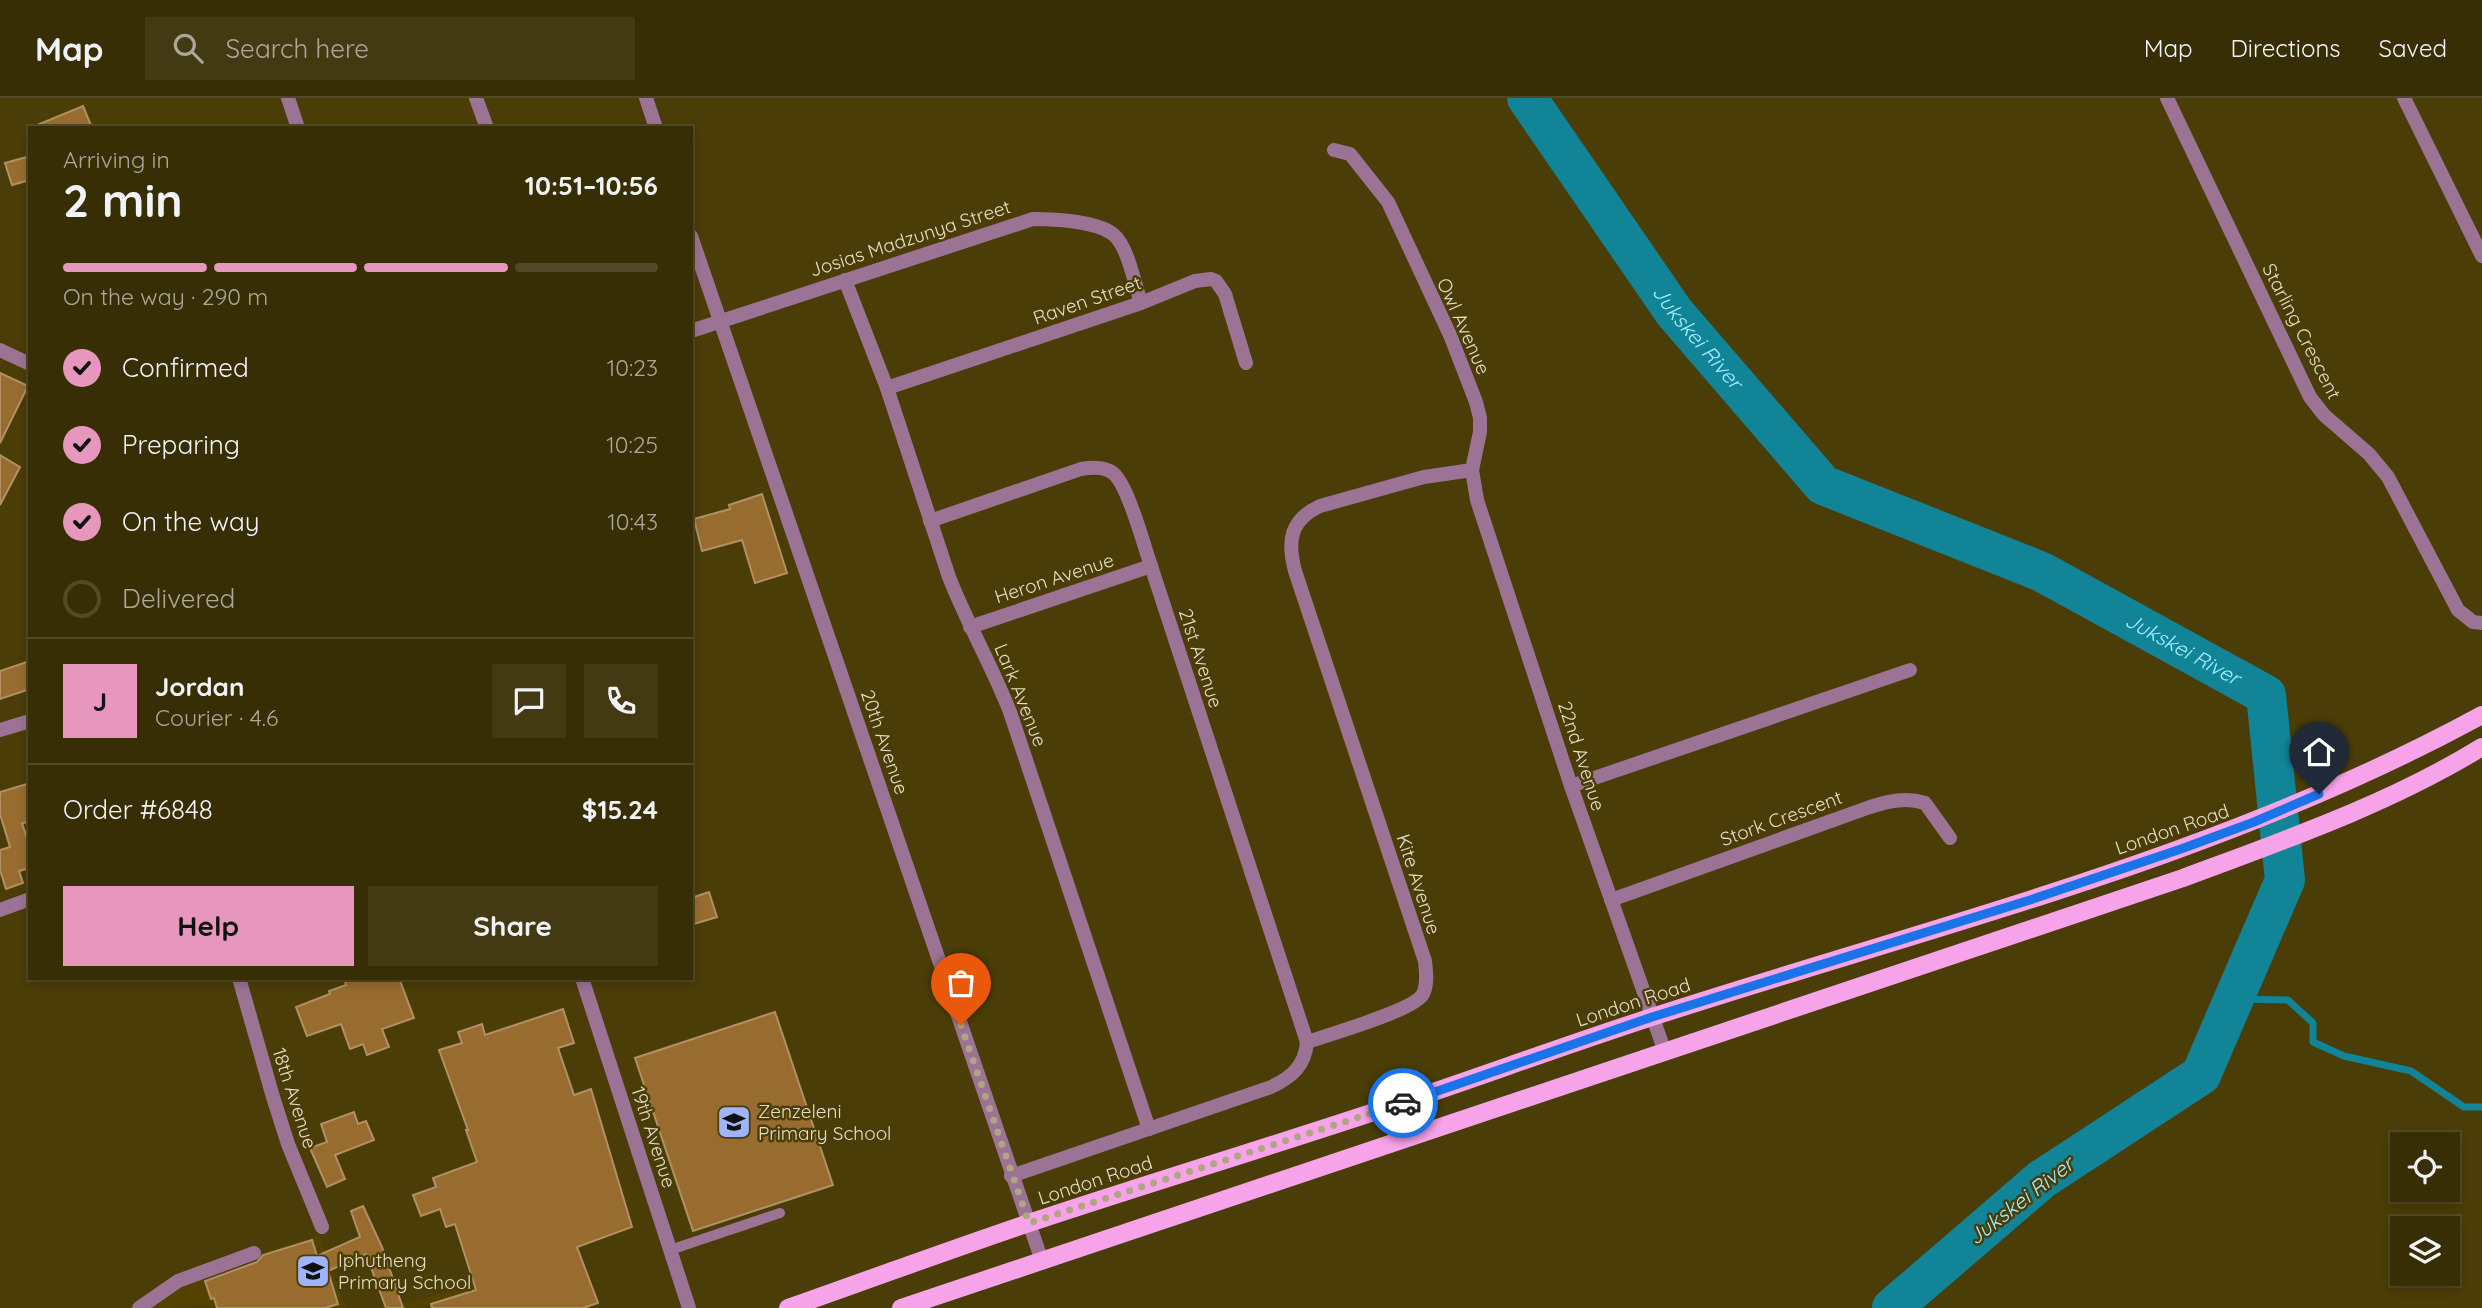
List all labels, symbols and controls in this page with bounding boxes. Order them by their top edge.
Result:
search box [145,17,635,80]
text: Map [35,28,103,69]
icon: search [169,29,207,67]
text: Search here [225,32,369,65]
text: Map [2144,33,2193,63]
text: Directions [2231,33,2341,63]
text: Saved [2379,33,2447,63]
text: Arriving in [63,145,170,174]
text: 10:51–10:56 [525,169,658,202]
text: 2 min [63,171,183,229]
street label: Josias Madzunya Street [806,194,1014,282]
street label: Starling Crescent [2257,259,2347,403]
street label: Raven Street [1030,270,1144,330]
street label: Owl Avenue [1432,274,1496,378]
water label: Jukskei River [1647,280,1751,396]
text: On the way · 290 m [63,282,268,311]
icon: check [63,349,101,387]
text: Confirmed [122,351,249,384]
text: 10:23 [607,353,658,382]
icon: check [63,426,101,464]
text: Preparing [122,428,240,461]
text: 10:25 [606,430,658,459]
icon: check [63,503,101,541]
text: On the way [122,505,260,538]
text: 10:43 [607,507,658,536]
street label: Heron Avenue [991,547,1117,609]
text: Delivered [122,582,235,615]
street label: 21st Avenue [1174,605,1228,711]
water label: Jukskei River [2121,606,2248,692]
street label: Lark Avenue [989,640,1053,750]
button: chat [492,664,566,738]
button: phone [584,664,658,738]
text: Jordan [155,670,244,703]
text: J [93,685,107,718]
street label: 20th Avenue [856,686,914,798]
street label: 22nd Avenue [1553,698,1611,814]
text: Courier · 4.6 [155,703,278,732]
pin [2289,722,2349,794]
icon: home [2300,733,2338,771]
street label: Stork Crescent [1717,785,1845,851]
text: Order #6848 [63,793,213,826]
text: $15.24 [582,793,658,826]
street label: London Road [2112,798,2232,860]
street label: Kite Avenue [1391,831,1447,937]
button: Help [63,886,354,966]
button: Share [368,886,658,966]
pin [931,953,991,1025]
icon: bag [942,964,980,1002]
street label: London Road [1573,972,1693,1032]
street label: 18th Avenue [267,1045,323,1151]
courier [1368,1068,1438,1138]
street label: 19th Avenue [626,1083,682,1191]
icon: car [1384,1084,1422,1122]
place label: Zenzeleni Primary School [758,1099,891,1145]
school or university icon: Zenzeleni Primary School [715,1103,753,1141]
map controls [2390,1132,2460,1286]
button: locate [2390,1132,2460,1202]
water label: Jukskei River [1962,1149,2081,1250]
street label: London Road [1035,1150,1155,1210]
button: layers [2390,1216,2460,1286]
place label: Iphutheng Primary School [338,1248,471,1294]
school or university icon: Iphutheng Primary School [294,1252,332,1290]

